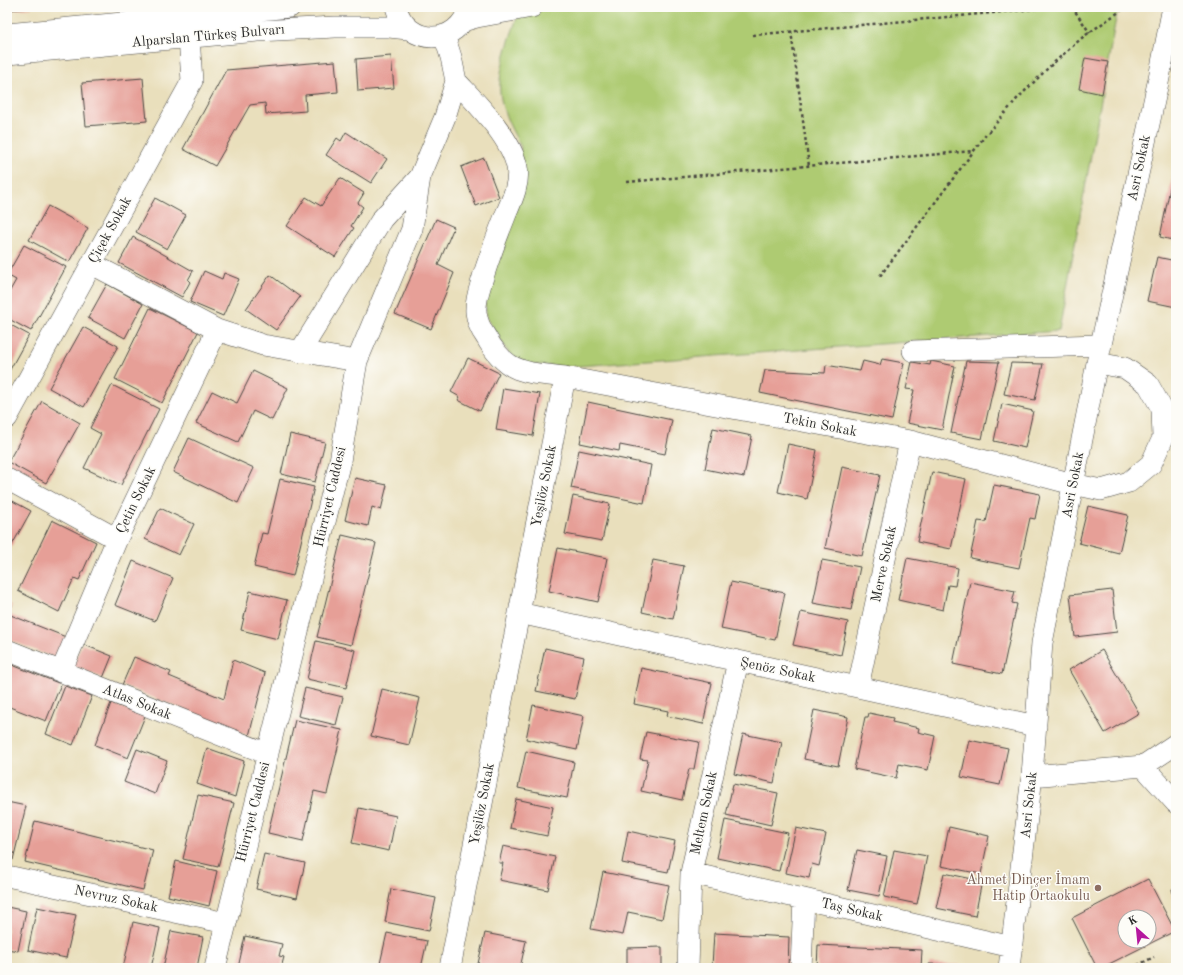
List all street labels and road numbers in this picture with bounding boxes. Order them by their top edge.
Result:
street label: Alparslan Türkeş Bulvarı [131,22,285,50]
street label: Asri Sokak [1125,134,1153,202]
street label: Çiçek Sokak [86,194,134,266]
street label: Tekin Sokak [782,411,858,439]
street label: Yeşilöz Sokak [529,444,559,528]
street label: Hürriyet Caddesi [312,445,348,549]
street label: Asri Sokak [1060,451,1086,519]
street label: Çetin Sokak [114,464,158,536]
street label: Merve Sokak [869,524,899,604]
street label: Şenöz Sokak [739,655,817,685]
street label: Atlas Sokak [100,682,174,722]
street label: Hürriyet Caddesi [234,760,272,864]
street label: Yeşilöz Sokak [467,762,497,846]
street label: Meltem Sokak [688,770,720,856]
street label: Asri Sokak [1019,771,1039,839]
street label: Nevruz Sokak [73,883,159,915]
street label: Taş Sokak [820,896,884,924]

